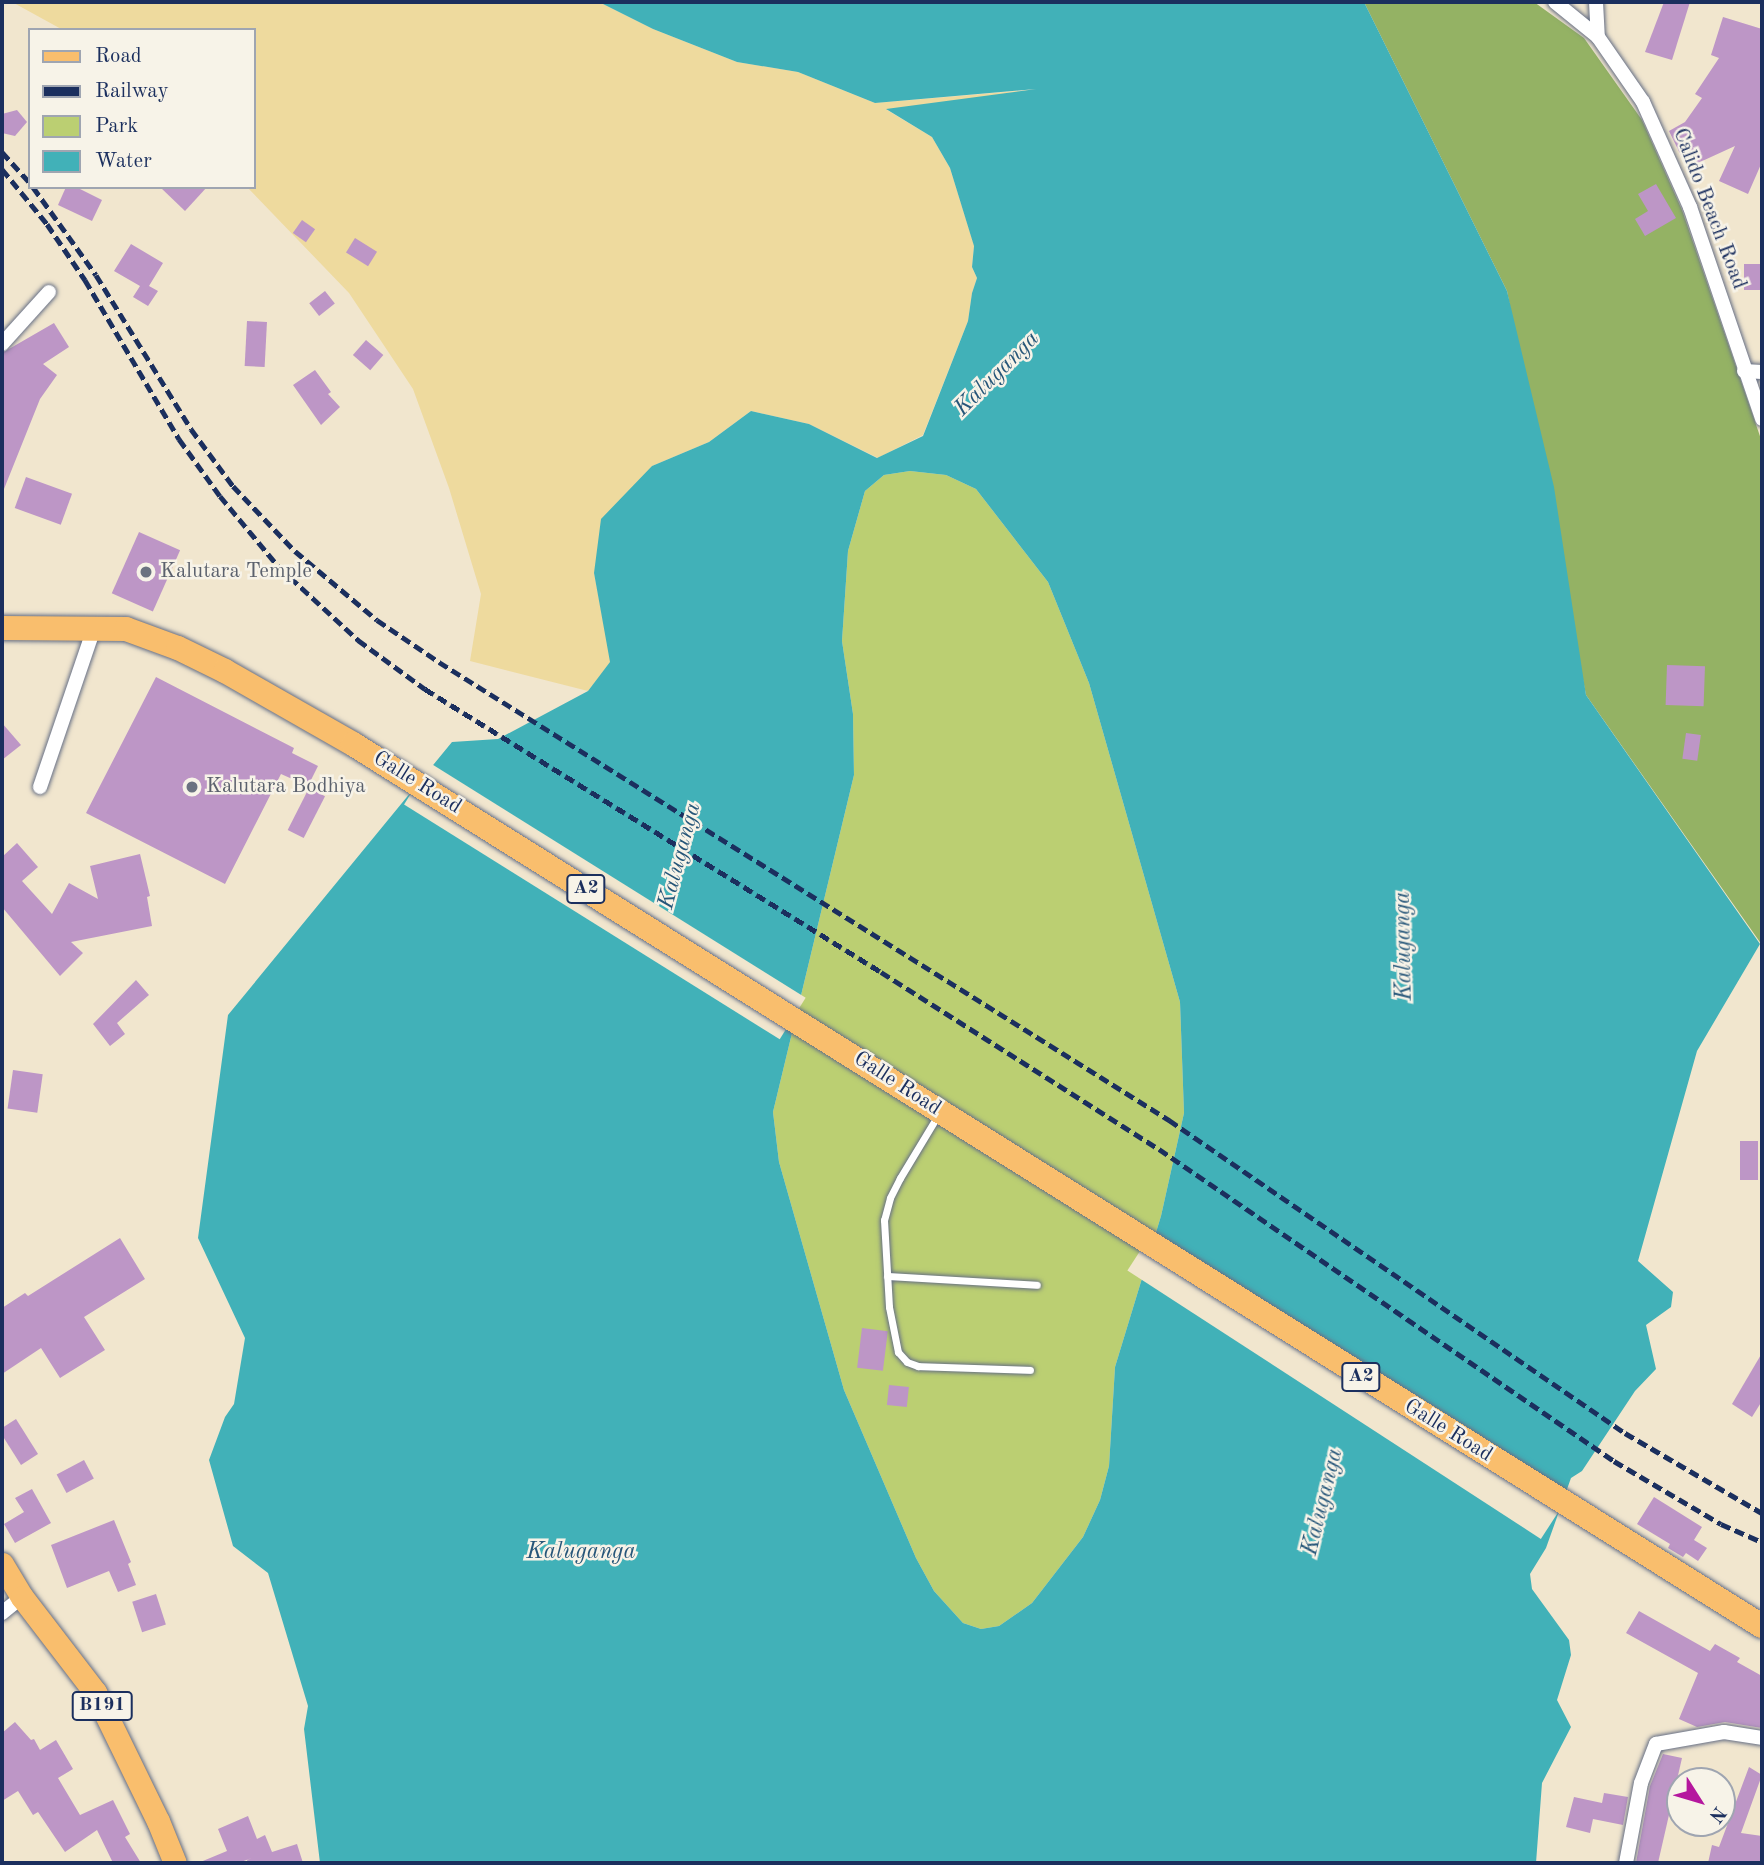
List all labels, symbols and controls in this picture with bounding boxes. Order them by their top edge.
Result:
legend [28,28,256,189]
text: Road [95,46,142,67]
text: Railway [95,81,169,102]
text: Park [95,116,138,137]
street label: Calido Beach Road [1667,125,1751,293]
text: Water [95,151,152,172]
water label: Kaluganga [949,326,1045,422]
place label: Kalutara Temple [160,559,312,585]
marker: Kalutara Temple [138,564,154,580]
street label: Galle Road [368,746,466,820]
place label: Kalutara Bodhiya [206,774,366,800]
marker: Kalutara Bodhiya [184,779,200,795]
water label: Kaluganga [653,800,707,912]
road number: A2 [565,874,607,904]
water label: Kaluganga [1389,891,1419,1001]
street label: Galle Road [849,1046,945,1122]
road number: A2 [1340,1362,1382,1392]
street label: Galle Road [1399,1394,1497,1468]
water label: Kaluganga [1296,1446,1350,1558]
water label: Kaluganga [526,1538,636,1566]
road number: B191 [70,1690,134,1722]
north arrow [1666,1767,1736,1837]
text: N [1705,1802,1729,1825]

